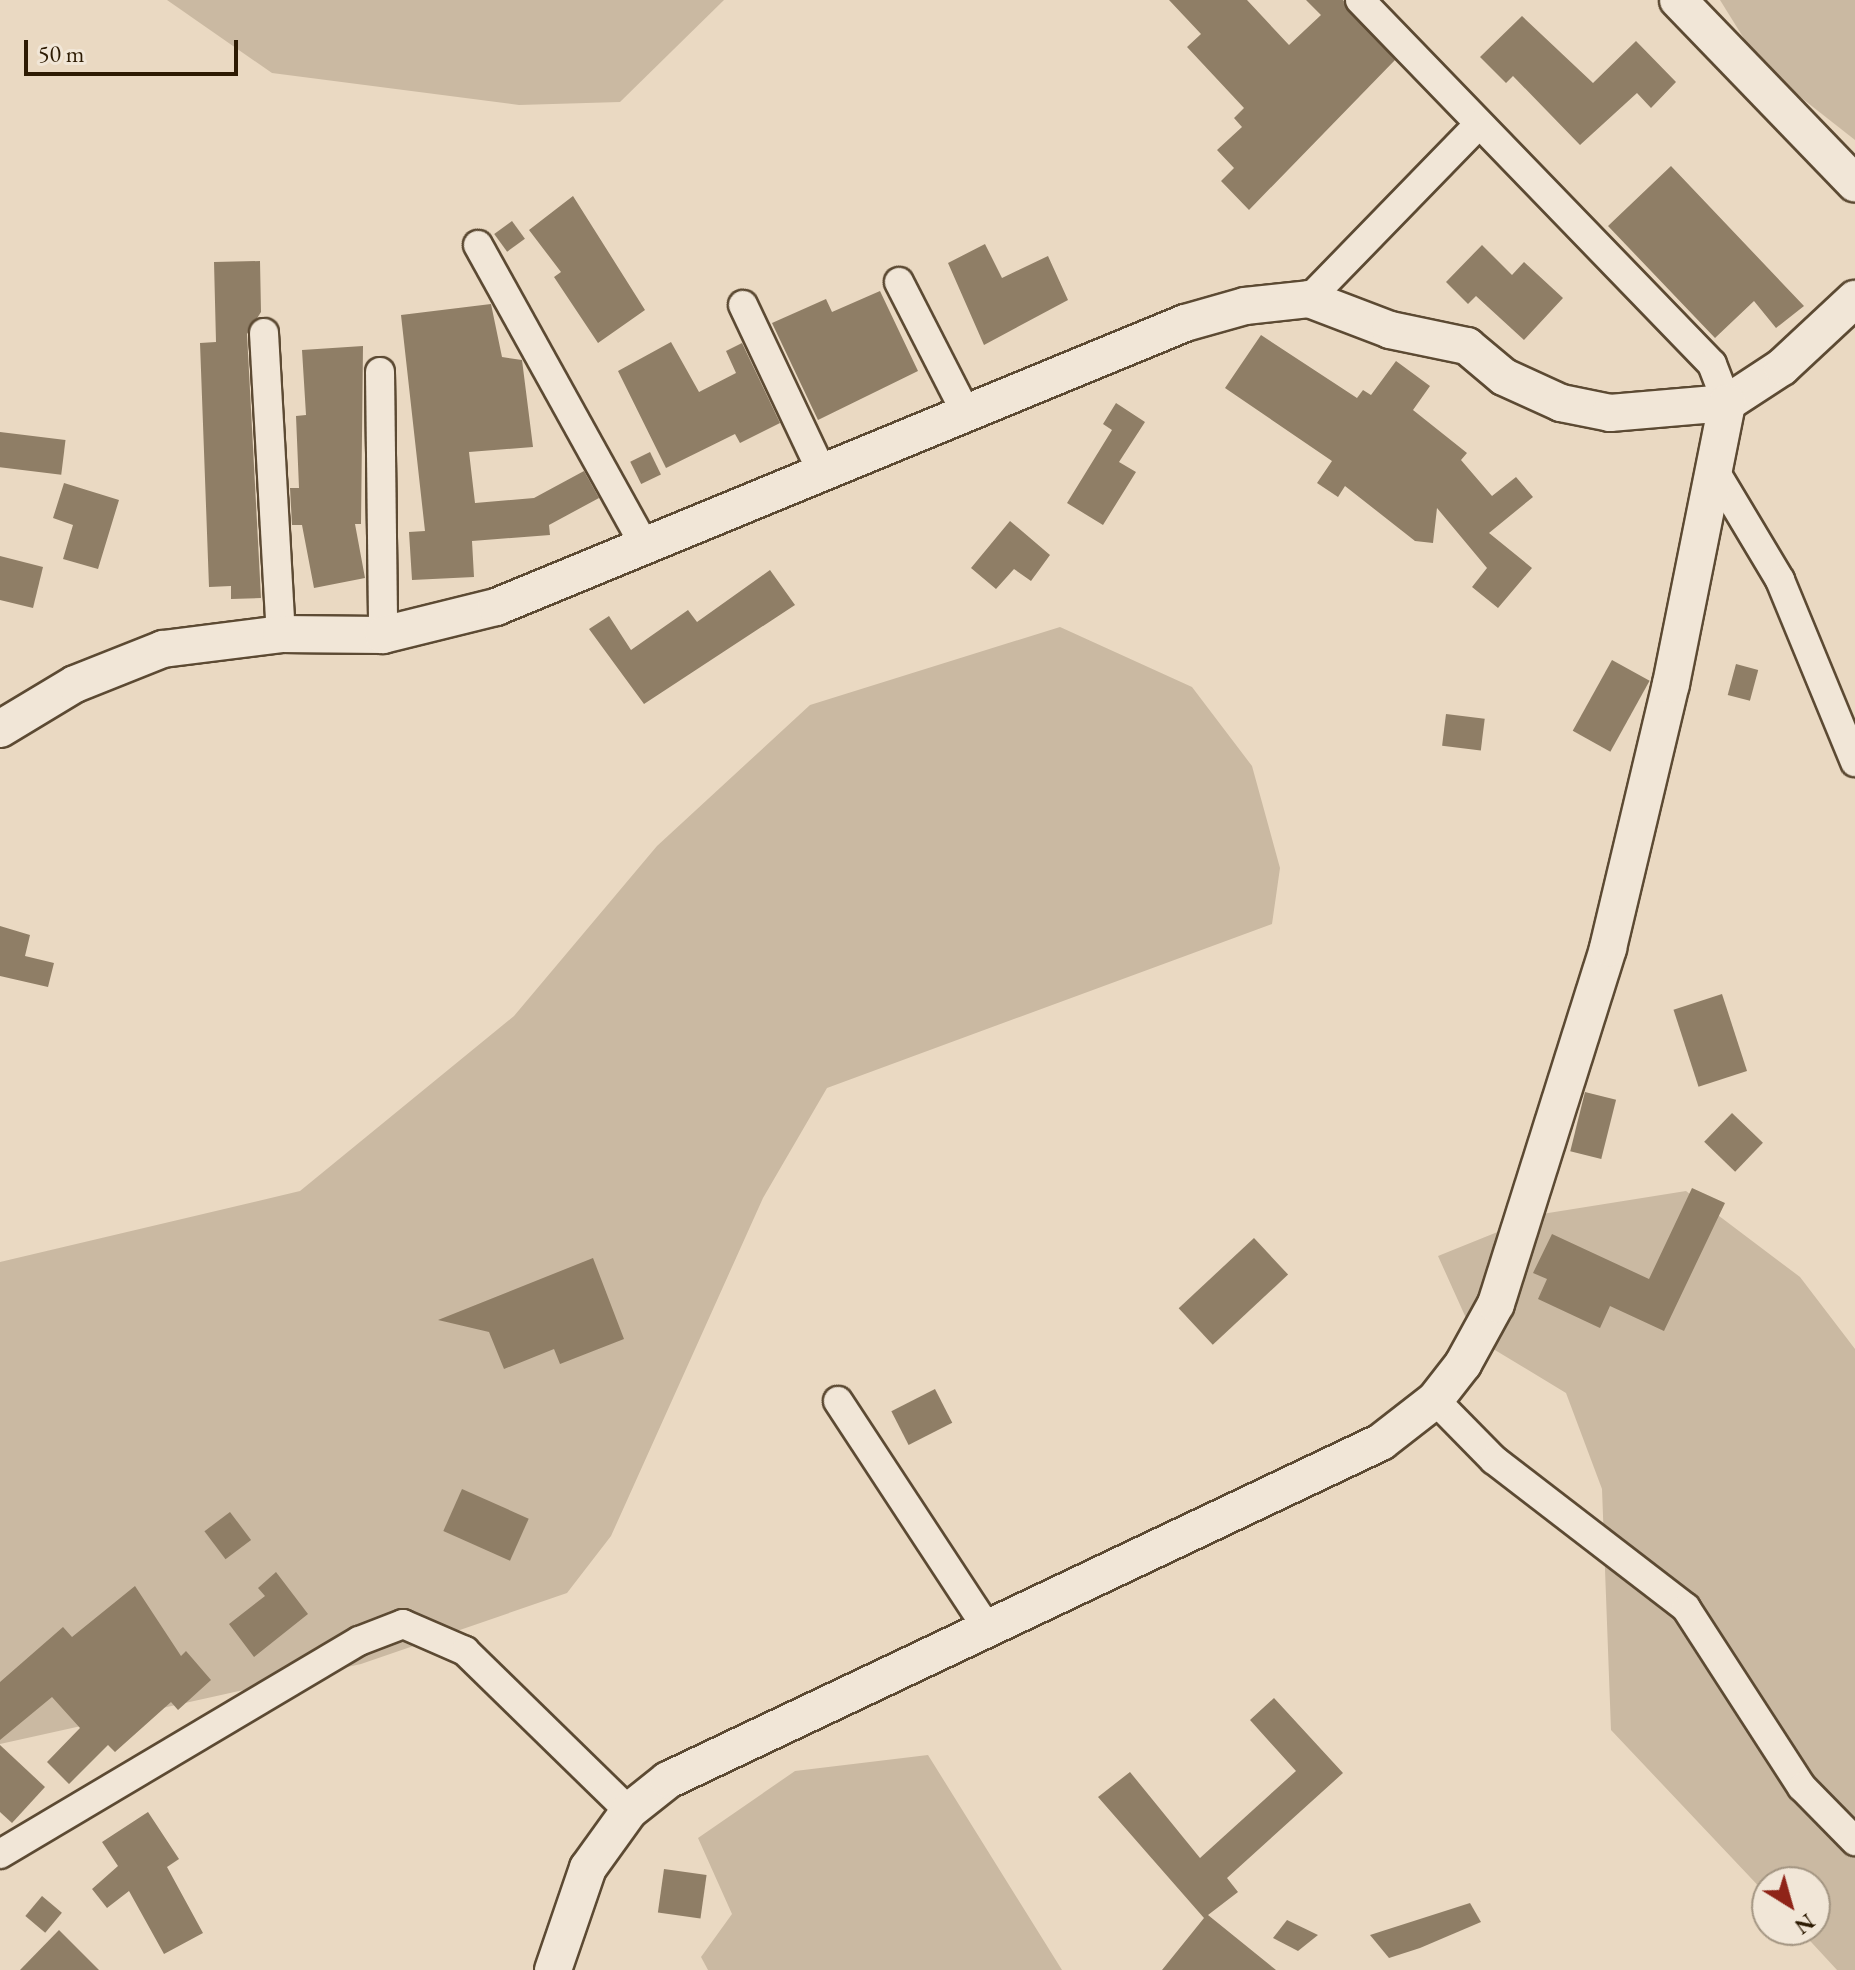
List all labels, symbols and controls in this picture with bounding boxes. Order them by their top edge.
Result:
scale bar [28,24,242,74]
text: 50 m [38,38,85,69]
north arrow [1751,1866,1831,1946]
text: N [1789,1907,1820,1941]

